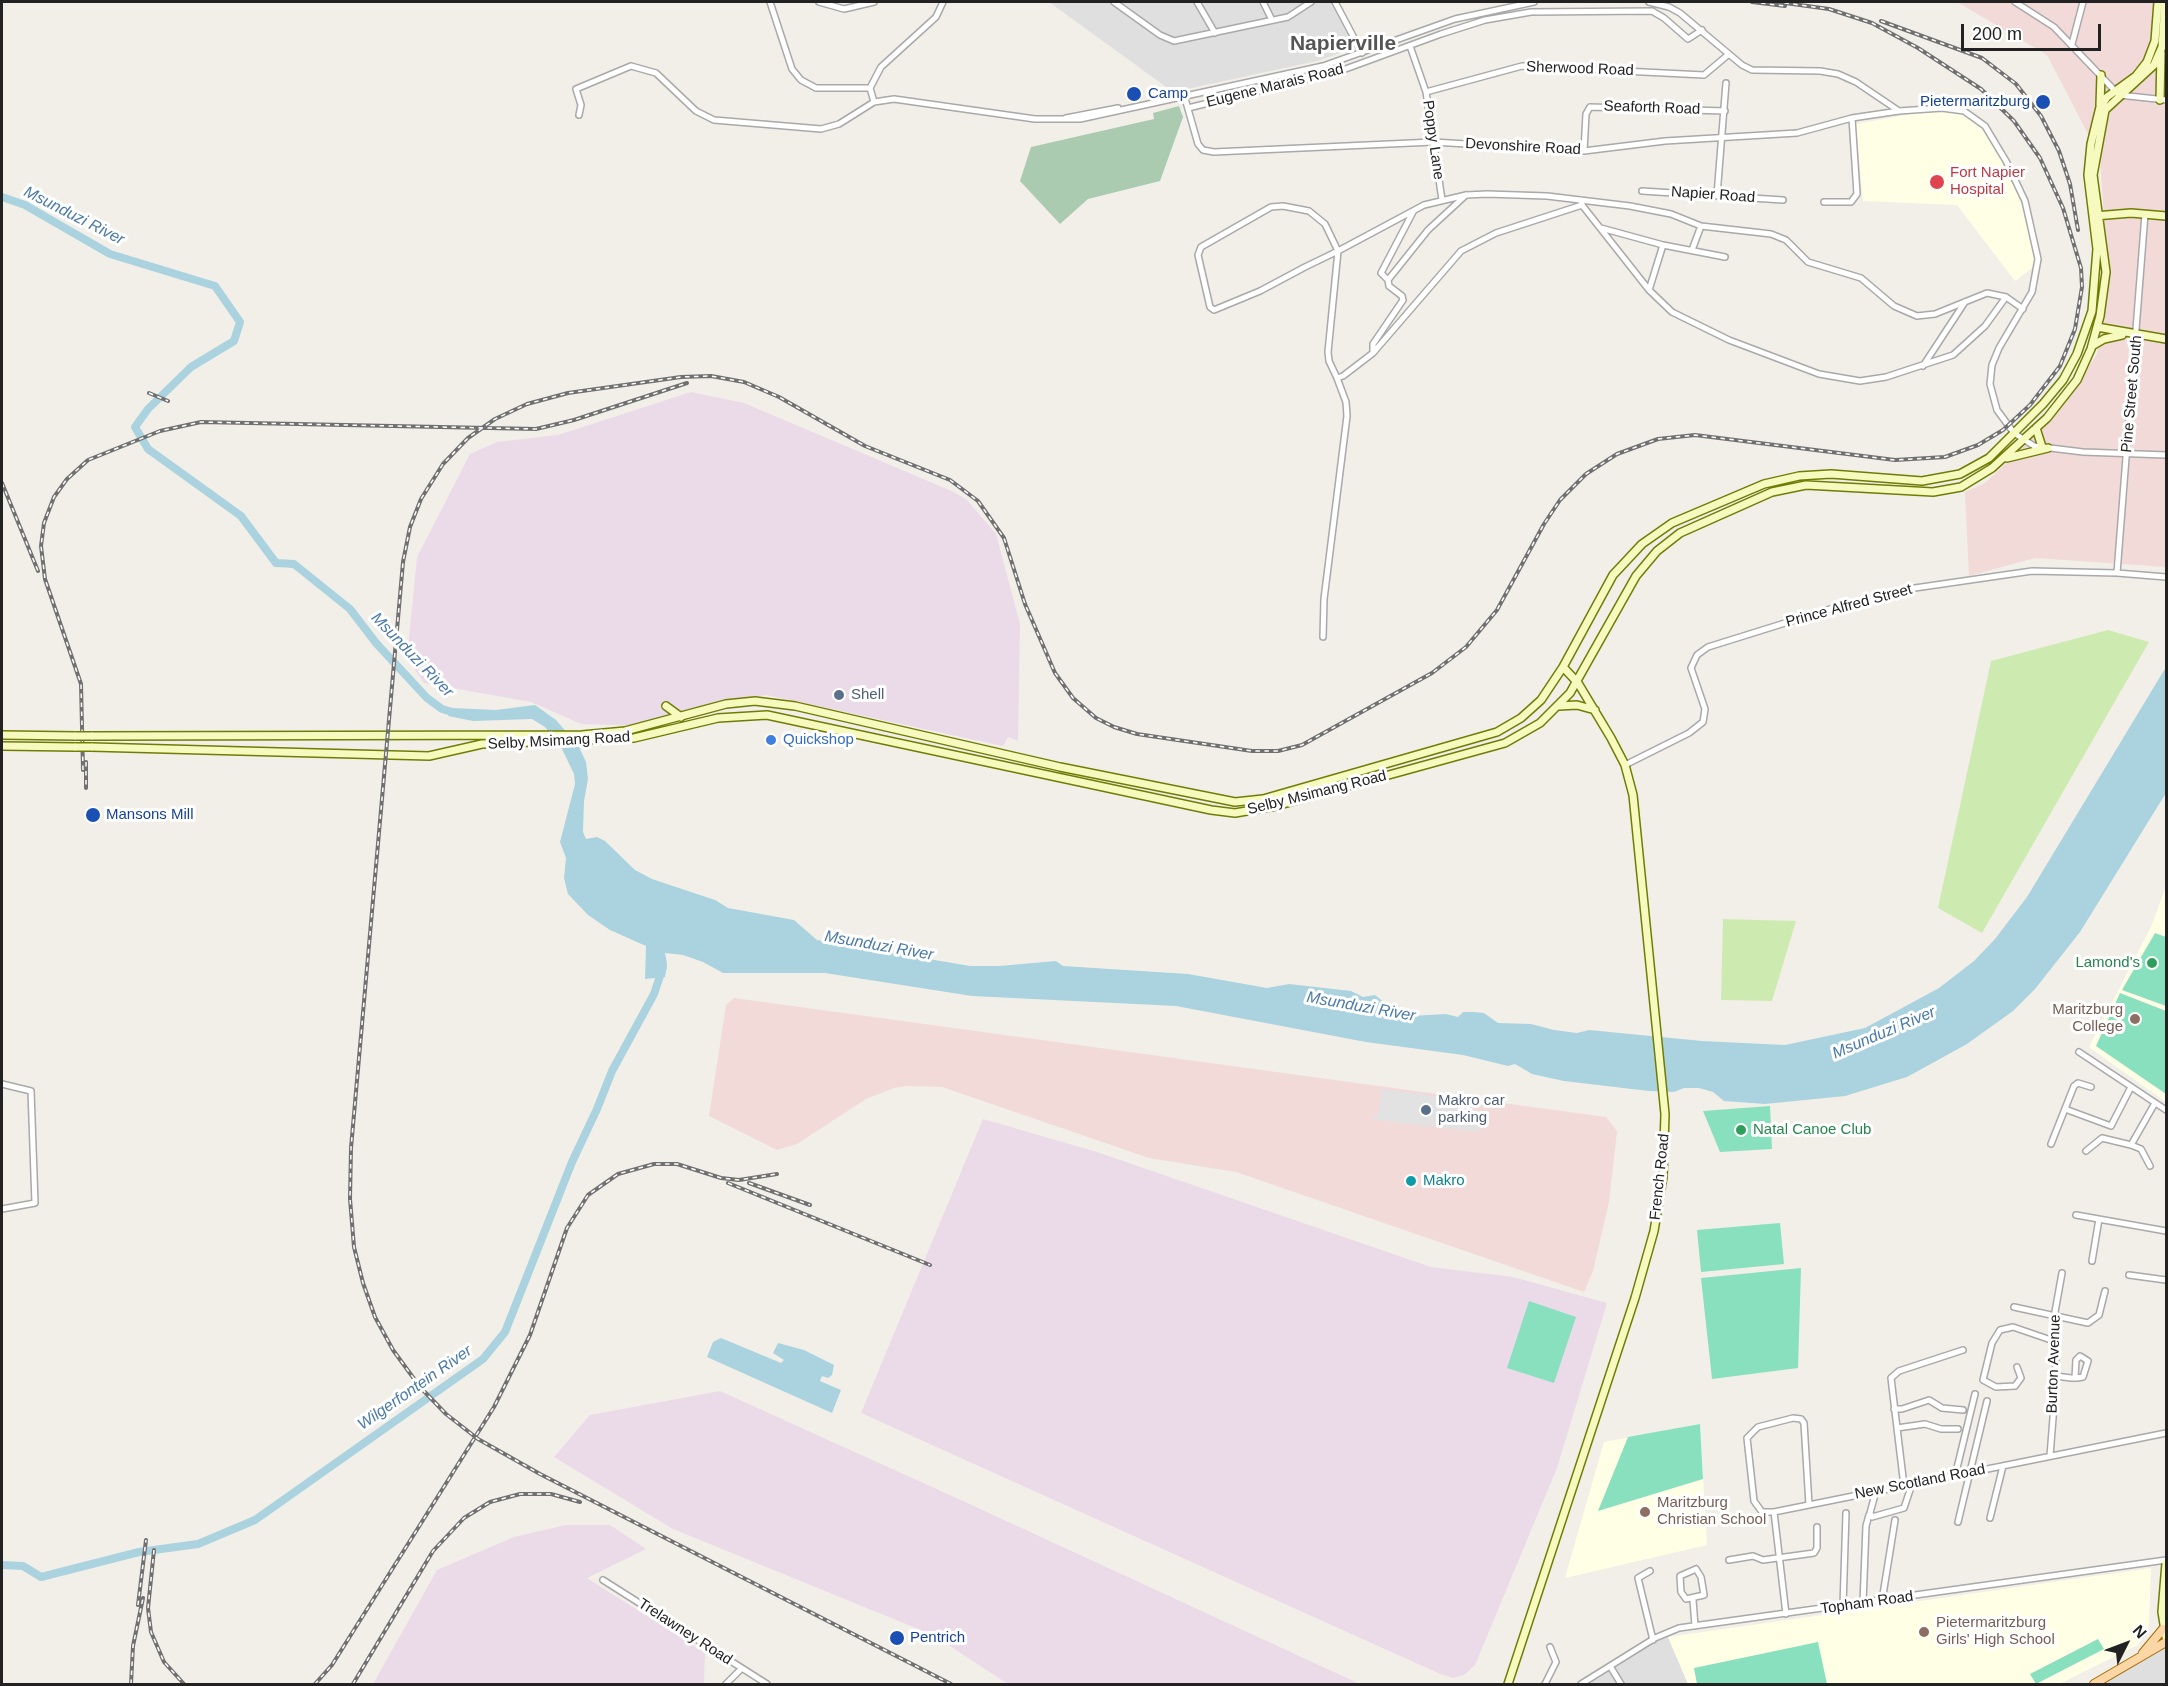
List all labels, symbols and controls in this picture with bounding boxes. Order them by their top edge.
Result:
scale bar [1964,12,2104,50]
text: 200 m [1972,24,2022,44]
district label: Napierville [1290,31,1396,57]
street label: Sherwood Road [1526,58,1634,80]
street label: Eugene Marais Road [1204,60,1346,112]
marker: Camp [1125,85,1143,103]
place label: Camp [1148,85,1188,103]
place label: Pietermaritzburg [1920,93,2030,111]
marker: Pietermaritzburg [2034,93,2052,111]
street label: Seaforth Road [1603,97,1701,119]
street label: Poppy Lane [1419,99,1447,181]
street label: Devonshire Road [1465,135,1581,159]
place label: Fort Napier Hospital [1950,164,2025,199]
marker: Fort Napier Hospital [1928,173,1946,191]
water label: Msunduzi River [21,182,127,250]
street label: Napier Road [1670,183,1756,207]
street label: Pine Street South [2118,335,2146,453]
street label: Prince Alfred Street [1784,580,1914,632]
water label: Msunduzi River [367,609,457,701]
place label: Shell [851,686,884,704]
marker: Shell [832,688,846,702]
street label: Selby Msimang Road [487,728,631,754]
place label: Quickshop [783,731,854,749]
marker: Quickshop [764,733,778,747]
street label: Selby Msimang Road [1246,767,1388,819]
marker: Mansons Mill [84,806,102,824]
place label: Mansons Mill [106,806,194,824]
water label: Msunduzi River [823,927,935,965]
place label: Lamond's [2075,954,2140,972]
marker: Lamond's [2145,956,2159,970]
water label: Msunduzi River [1305,988,1417,1026]
place label: Maritzburg College [2052,1001,2123,1036]
water label: Msunduzi River [1830,1003,1938,1063]
marker: Maritzburg College [2128,1012,2142,1026]
place label: Makro car parking [1438,1092,1505,1127]
marker: Makro car parking [1419,1103,1433,1117]
place label: Natal Canoe Club [1753,1121,1871,1139]
marker: Natal Canoe Club [1734,1123,1748,1137]
street label: French Road [1647,1133,1673,1221]
place label: Makro [1423,1172,1465,1190]
marker: Makro [1404,1174,1418,1188]
street label: Burton Avenue [2043,1314,2065,1414]
water label: Wilgerfontein River [354,1341,476,1435]
street label: New Scotland Road [1853,1461,1987,1503]
place label: Maritzburg Christian School [1657,1494,1766,1529]
marker: Maritzburg Christian School [1638,1505,1652,1519]
street label: Topham Road [1820,1588,1914,1618]
street label: Trelawney Road [635,1595,735,1669]
place label: Pietermaritzburg Girls' High School [1936,1614,2055,1649]
north arrow [2096,1614,2156,1674]
text: N [2130,1622,2150,1642]
marker: Pietermaritzburg Girls' High School [1917,1625,1931,1639]
marker: Pentrich [888,1629,906,1647]
place label: Pentrich [910,1629,965,1647]

